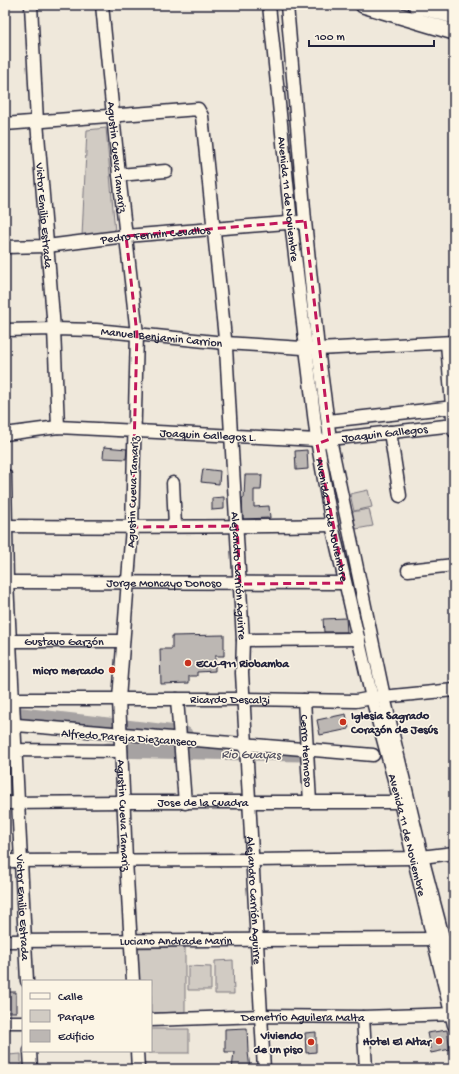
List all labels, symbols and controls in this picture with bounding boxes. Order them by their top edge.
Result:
scale bar [309,22,434,48]
text: 100 m [314,31,345,45]
street label: Agustin Cueva Tamariz [103,101,128,215]
street label: Avenida 11 de Noviembre [273,136,301,263]
street label: Victor Emilio Estrada [31,161,54,269]
street label: Pedro Fermin Cevallos [99,224,211,248]
street label: Manuel Benjamin Carrion [100,326,223,352]
street label: Joaquin Gallegos [341,423,429,447]
street label: Joaquin Gallegos L. [159,427,257,446]
street label: Agustin Cueva Tamariz [125,435,143,548]
street label: Avenida 11 de Noviembre [311,457,350,584]
street label: Alejandro Carrión Aguirre [227,511,248,641]
street label: Jorge Moncayo Donoso [106,577,222,592]
street label: Gustavo Garzón [24,636,104,650]
marker: ECU-911 Riobamba [183,658,193,668]
place label: ECU-911 Riobamba [195,658,290,672]
place label: micro mercado [33,665,105,679]
marker: micro mercado [107,665,117,675]
street label: Ricardo Descalzi [190,694,270,708]
place label: Iglesia Sagrado Corazón de Jesús [350,710,438,738]
street label: Cerro Hermoso [296,714,314,788]
marker: Iglesia Sagrado Corazón de Jesús [338,717,348,727]
street label: Alfredo Pareja Diezcanseco [61,727,197,751]
water label: Rio Guayas [221,747,282,764]
street label: Agustin Cueva Tamariz [113,759,132,873]
street label: Avenida 11 de Noviembre [384,773,428,899]
street label: Jose de la Cuadra [157,797,249,811]
street label: Alejandro Carrión Aguirre [242,836,263,966]
street label: Victor Emilio Estrada [12,853,31,961]
street label: Luciano Andrade Marin [120,935,233,949]
legend [22,980,152,1052]
text: Calle [58,991,83,1005]
text: Parque [57,1011,95,1025]
street label: Demetrio Aguilera Malta [240,1011,365,1026]
place label: Viviendo de un piso [254,1030,304,1058]
text: Edificio [58,1031,94,1045]
place label: Hotel El Altar [363,1036,433,1050]
marker: Hotel El Altar [434,1036,444,1046]
marker: Viviendo de un piso [306,1037,316,1047]

